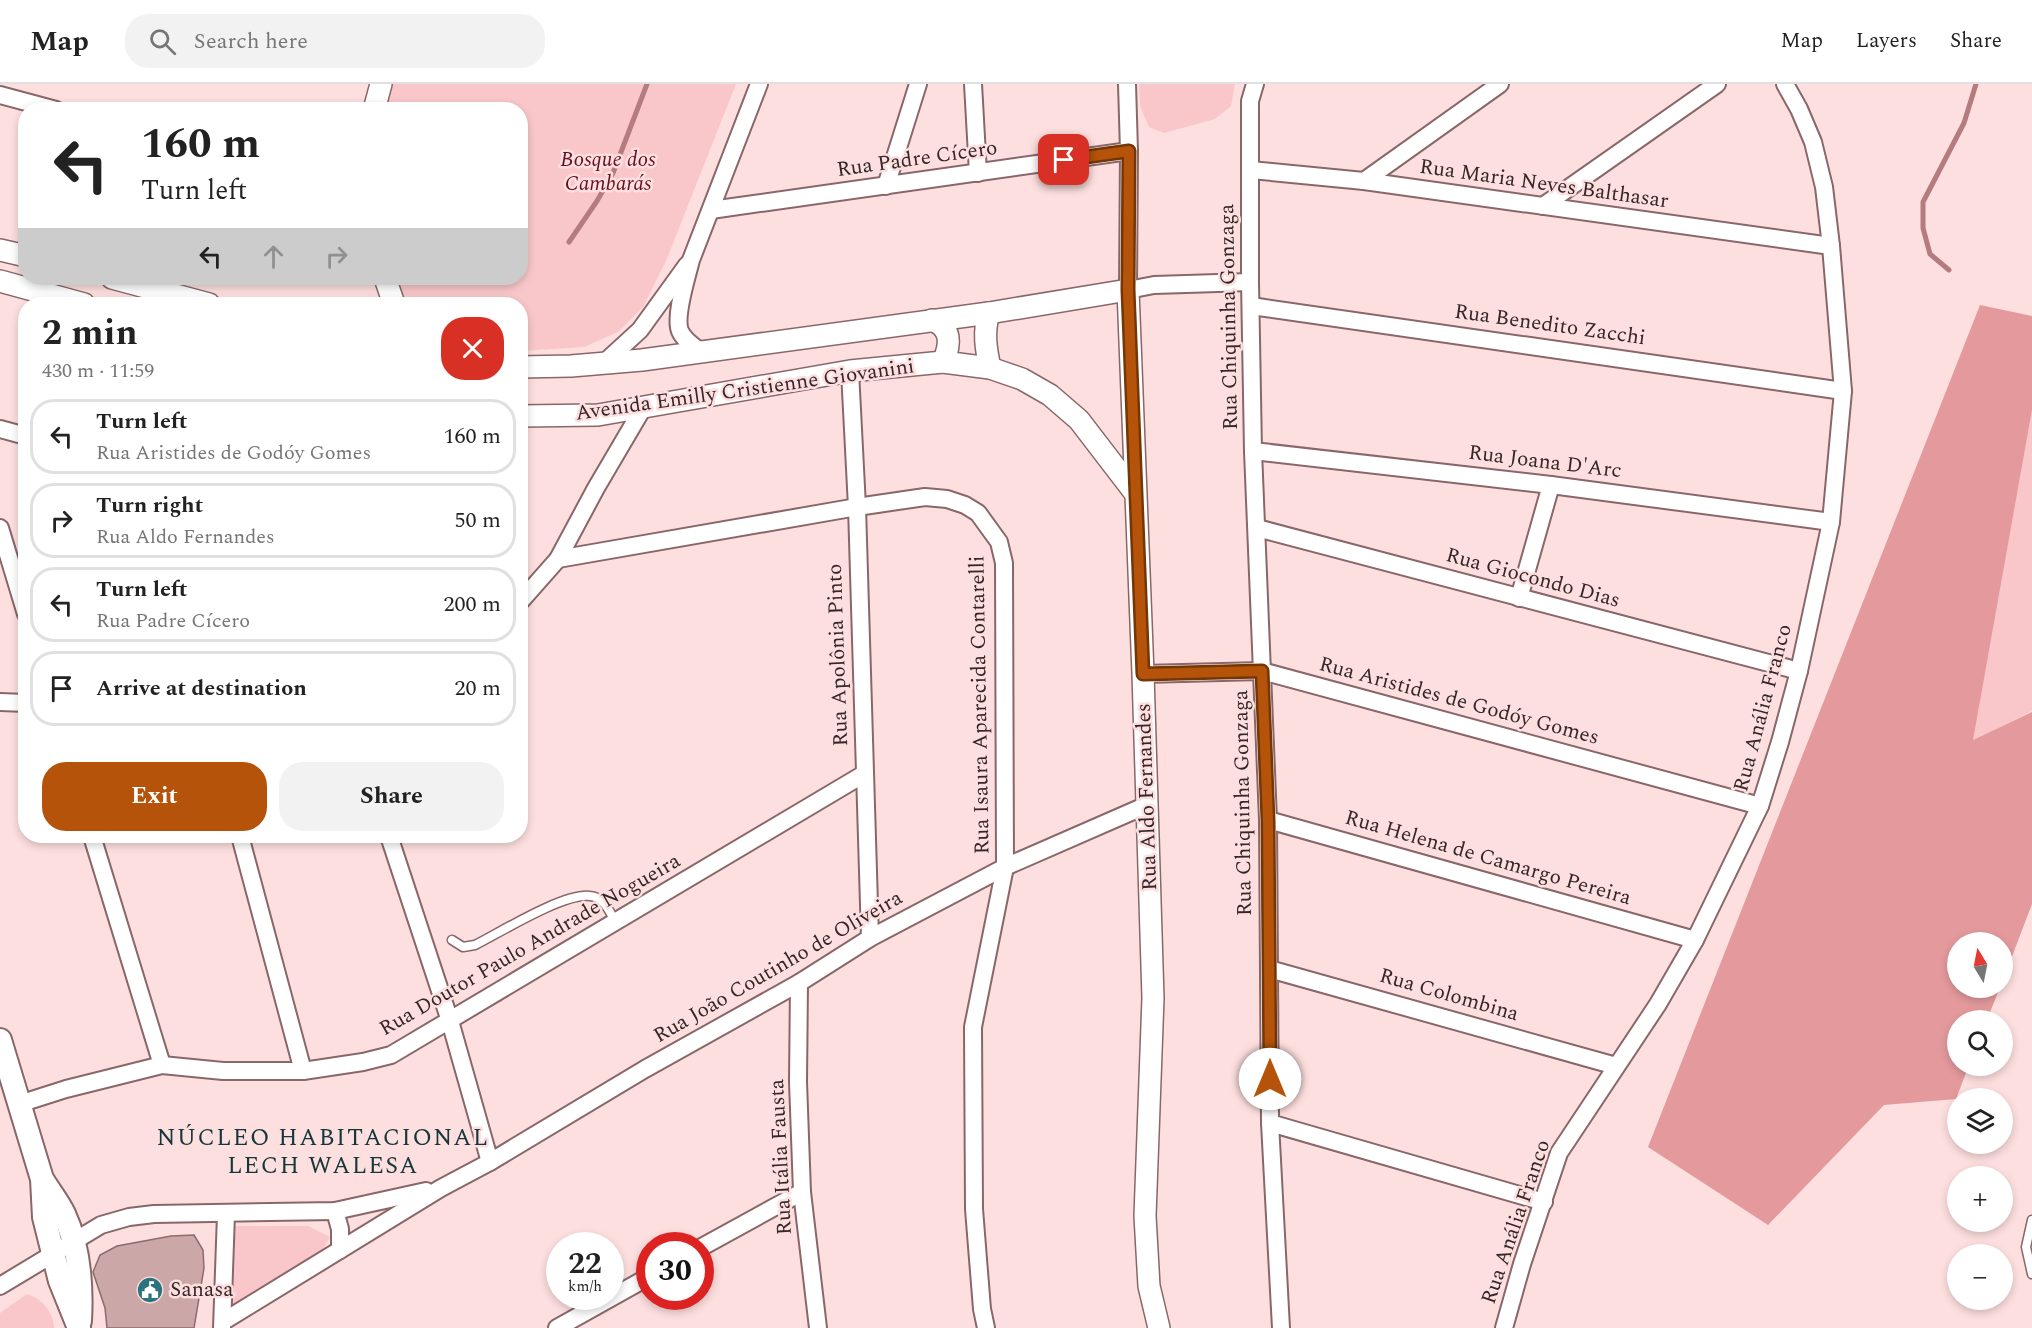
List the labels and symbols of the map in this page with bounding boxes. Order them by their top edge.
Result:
street label: Rua Padre Cícero [835,132,999,186]
pin [1038,134,1089,185]
park label: Bosque dos Cambarás [560,144,656,200]
street label: Rua Maria Neves Balthasar [1417,151,1671,217]
street label: Rua Chiquinha Gonzaga [1211,203,1247,430]
street label: Rua Benedito Zacchi [1452,296,1648,354]
street label: Avenida Emilly Cristienne Giovanini [574,350,916,430]
street label: Rua Joana D'Arc [1467,437,1623,487]
street label: Rua Giocondo Dias [1442,539,1624,617]
street label: Rua Isaura Aparecida Contarelli [961,555,999,855]
street label: Rua Apolônia Pinto [819,563,857,747]
street label: Rua Anália Franco [1725,621,1801,795]
street label: Rua Aristides de Godóy Gomes [1315,648,1603,754]
street label: Rua Chiquinha Gonzaga [1225,689,1261,916]
street label: Rua Aldo Fernandes [1128,703,1166,891]
street label: Rua Helena de Camargo Pereira [1341,802,1636,914]
street label: Rua Doutor Paulo Andrade Nogueira [373,845,687,1045]
street label: Rua João Coutinho de Oliveira [647,882,909,1052]
north arrow [1947,932,2013,998]
street label: Rua Colombina [1375,960,1523,1030]
position arrow [1238,1047,1302,1111]
street label: Rua Itália Fausta [761,1077,801,1236]
district label: NÚCLEO HABITACIONAL LECH WALESA [157,1120,489,1184]
street label: Rua Anália Franco [1473,1135,1559,1309]
speed limit sign: 30 [636,1232,714,1310]
place label: Sanasa [170,1274,234,1306]
public building icon: Sanasa [135,1275,165,1305]

